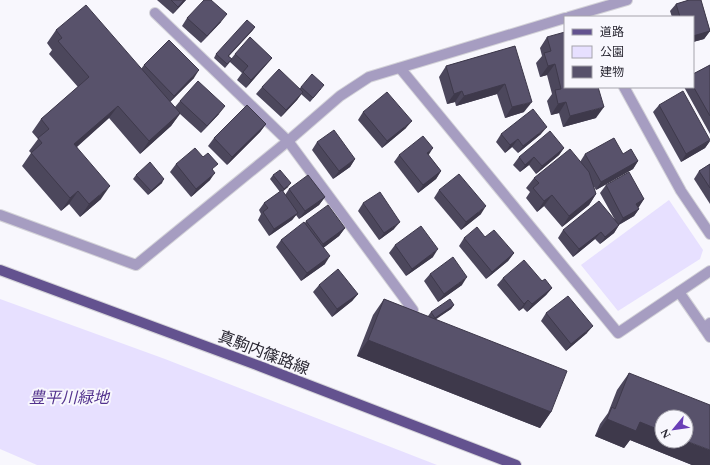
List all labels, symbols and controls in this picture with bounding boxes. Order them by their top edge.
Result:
legend [564,16,694,88]
text: 道路 [600,23,624,42]
text: 公園 [600,43,624,62]
text: 建物 [600,63,624,82]
street label: 真駒内篠路線 [215,325,313,381]
park label: 豊平川緑地 [29,386,111,410]
north arrow [654,409,694,449]
text: N [656,426,675,442]

